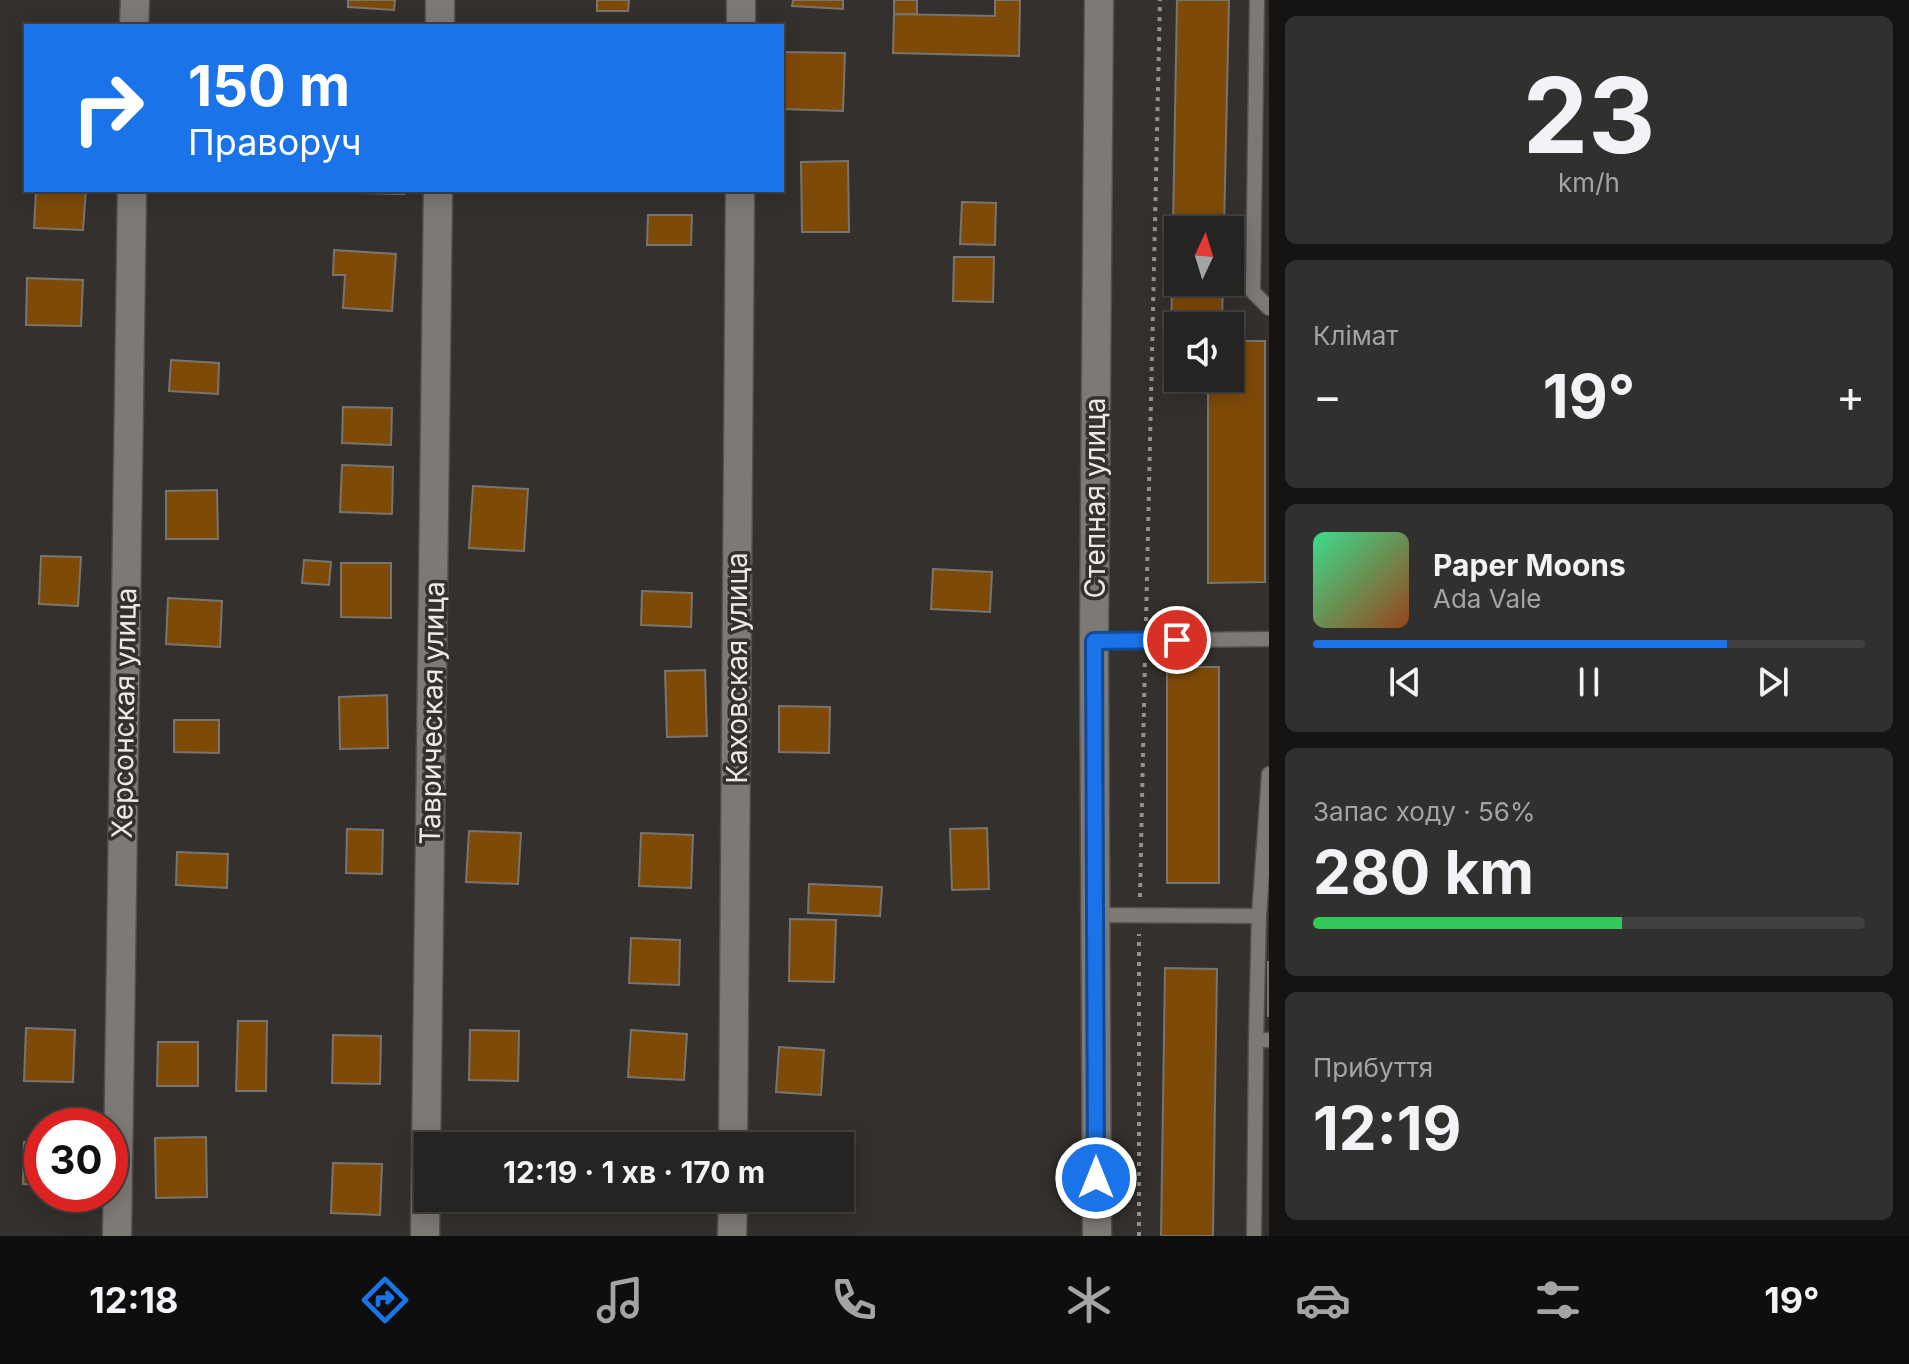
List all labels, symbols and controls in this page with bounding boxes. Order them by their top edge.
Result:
text: 150 m [188,52,350,120]
text: 23 [1523,52,1655,178]
icon: right [56,56,160,160]
text: Праворуч [188,120,361,164]
text: km/h [1558,167,1620,198]
north arrow [1164,216,1244,296]
map controls [1164,216,1244,392]
button: sound [1164,312,1244,392]
text: Клімат [1313,320,1398,351]
text: 19° [1543,360,1635,432]
text: − [1313,369,1342,423]
text: + [1836,369,1865,423]
street label: Степная улица [1078,397,1112,599]
text: Paper Moons [1433,547,1626,583]
street label: Каховская улица [720,552,754,784]
street label: Таврическая улица [413,581,451,845]
text: Ada Vale [1433,583,1541,614]
street label: Херсонская улица [105,587,143,839]
pin [1143,606,1211,674]
icon: arrive [1155,618,1199,662]
icon: previous [1383,660,1427,704]
icon: pause [1567,660,1611,704]
icon: next [1751,660,1795,704]
text: Запас ходу · 56% [1313,796,1535,827]
text: 280 km [1313,836,1534,908]
text: Прибуття [1313,1052,1433,1083]
text: 12:19 [1313,1092,1462,1164]
speed limit sign: 30 [24,1108,128,1212]
position arrow [1054,1136,1138,1220]
text: 12:19 · 1 хв · 170 m [503,1154,765,1190]
icon: directions [357,1272,413,1328]
icon: music [592,1272,648,1328]
icon: phone [826,1272,882,1328]
icon: climate [1061,1272,1117,1328]
icon: car [1295,1272,1351,1328]
icon: filters [1530,1272,1586,1328]
text: 12:18 [89,1278,178,1322]
text: 19° [1764,1278,1820,1322]

